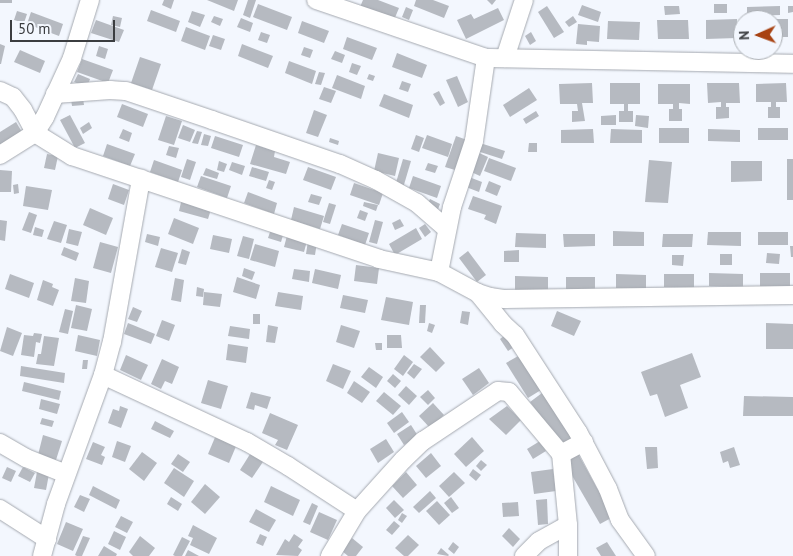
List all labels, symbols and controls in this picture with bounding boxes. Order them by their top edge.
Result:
scale bar [12,10,118,42]
north arrow [733,10,783,60]
text: 50 m [18,19,51,38]
text: N [735,31,753,40]

